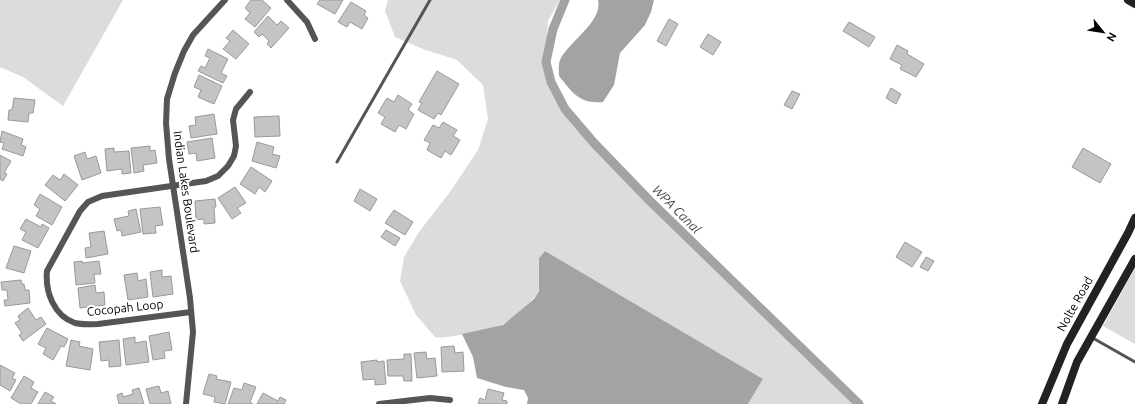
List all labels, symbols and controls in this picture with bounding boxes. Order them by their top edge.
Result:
north arrow [1083,12,1123,52]
text: N [1104,30,1119,44]
street label: Indian Lakes Boulevard [171,130,202,254]
water label: WPA Canal [650,182,704,236]
street label: Nolte Road [1054,274,1095,333]
street label: Cocopah Loop [86,297,164,318]

